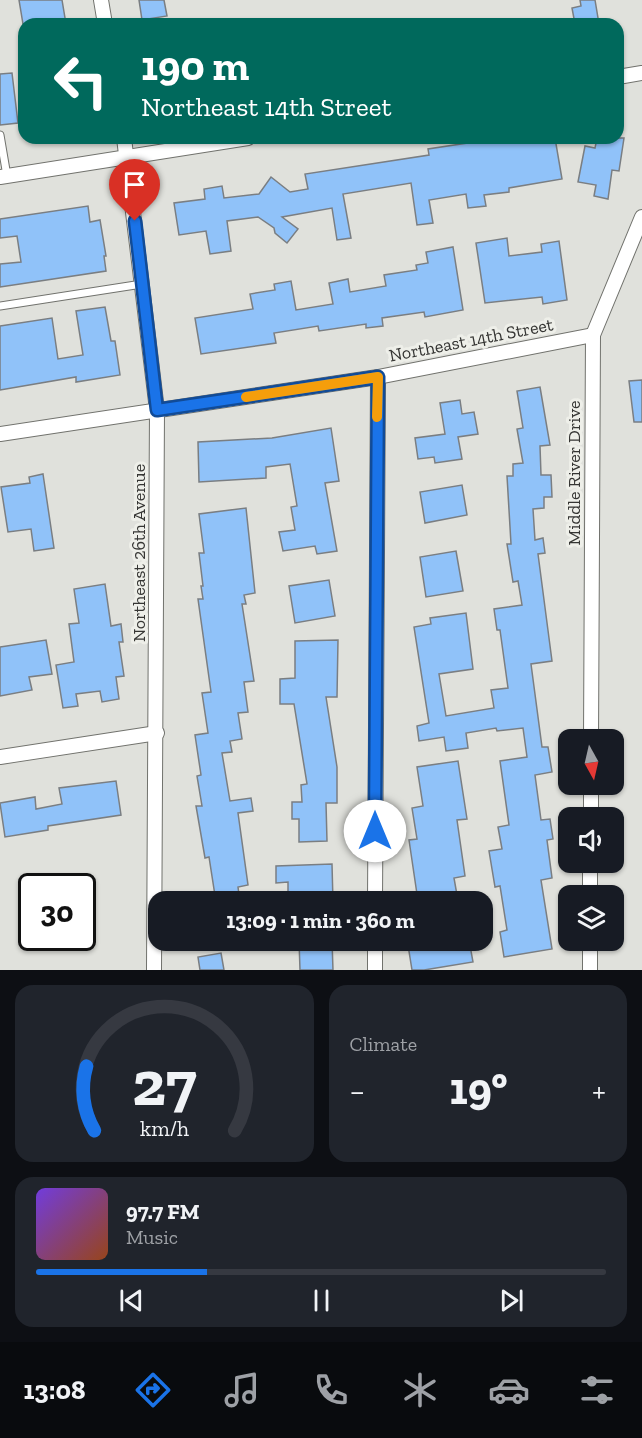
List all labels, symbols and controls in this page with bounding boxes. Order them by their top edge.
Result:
text: 190 m [141,40,249,91]
icon: left [42,42,120,120]
text: Northeast 14th Street [141,91,391,123]
pin [109,159,160,221]
icon: arrive [118,168,151,201]
street label: Northeast 14th Street [387,313,555,367]
street label: Middle River Drive [563,401,585,545]
street label: Northeast 26th Avenue [128,464,150,642]
north arrow [558,729,624,795]
map controls [558,729,624,951]
position arrow [343,799,407,863]
button: sound [558,807,624,873]
speed limit sign: 30 [18,873,96,951]
button: layers [558,885,624,951]
text: 13:09 · 1 min · 360 m [226,907,415,934]
text: Climate [350,1032,417,1056]
text: 27 [132,1046,197,1121]
text: 19° [449,1062,508,1116]
text: − [350,1071,365,1110]
text: + [592,1071,606,1110]
text: km/h [140,1116,189,1141]
text: 97.7 FM [126,1198,200,1225]
text: Music [126,1225,178,1249]
icon: previous [115,1284,148,1317]
icon: pause [305,1284,338,1317]
icon: next [495,1284,528,1317]
icon: directions [132,1369,174,1411]
icon: music [221,1369,263,1411]
icon: phone [310,1369,352,1411]
icon: climate [399,1369,441,1411]
icon: car [488,1369,530,1411]
icon: filters [576,1369,618,1411]
text: 13:08 [23,1374,86,1406]

